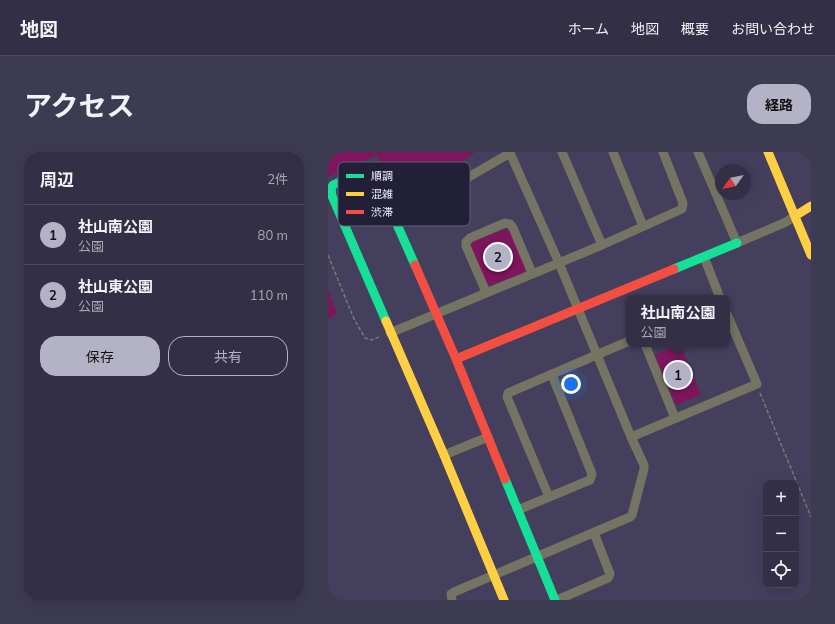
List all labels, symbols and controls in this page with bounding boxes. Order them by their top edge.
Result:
text: 地図 [20,17,58,41]
text: ホーム [567,20,609,38]
text: 地図 [631,20,659,38]
text: 概要 [681,20,709,38]
text: お問い合わせ [731,20,815,38]
button: 経路 [747,84,811,124]
text: アクセス [24,88,135,123]
legend [338,162,470,226]
north arrow [715,164,751,200]
text: 周辺 [40,169,74,190]
text: 順調 [371,169,393,183]
text: 2件 [267,171,288,187]
text: 混雑 [371,187,393,201]
text: 渋滞 [371,205,393,219]
text: 社山南公園 [78,217,153,236]
text: 1 [49,227,57,243]
text: 80 m [258,227,288,243]
text: 公園 [78,238,104,254]
pin: 2 [485,242,511,272]
text: 社山東公園 [78,277,153,296]
text: 2 [49,287,57,303]
text: 110 m [250,287,288,303]
popup [626,295,730,347]
text: 公園 [78,298,104,314]
text: 社山南公園 [640,303,716,322]
text: 公園 [640,324,667,340]
button: 保存 [40,336,160,376]
button: 共有 [168,336,288,376]
pin: 1 [665,360,691,390]
your location [561,374,581,394]
map controls [763,480,799,588]
button: + [763,480,799,516]
button: − [763,516,799,552]
button: locate [763,552,799,588]

